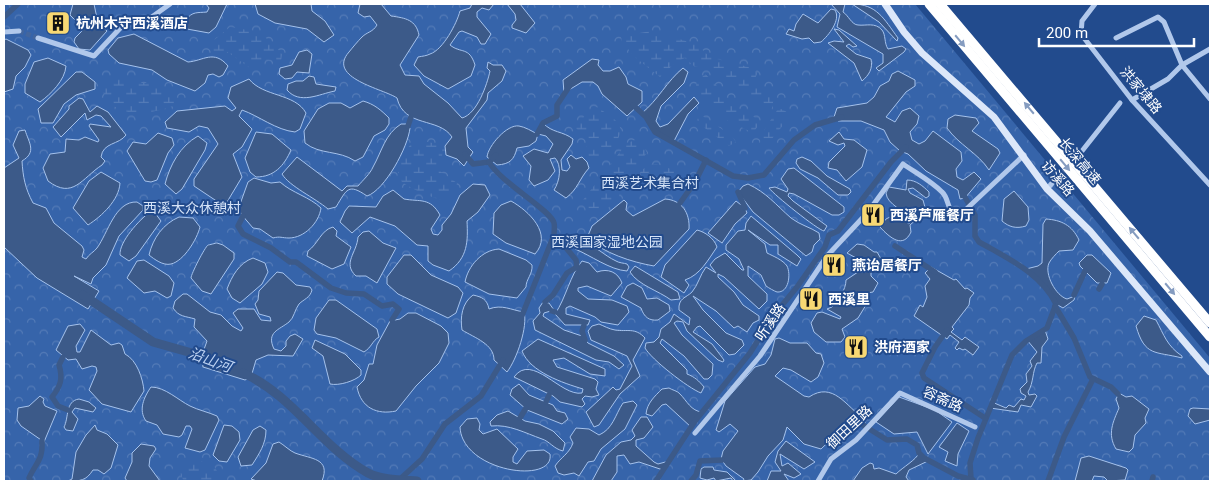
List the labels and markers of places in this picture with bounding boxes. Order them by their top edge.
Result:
building icon: 杭州木守西溪酒店 [45,10,71,36]
place label: 杭州木守西溪酒店 [76,15,188,31]
restaurant icon: 西溪芦雁餐厅 [860,202,886,228]
place label: 西溪芦雁餐厅 [890,207,974,223]
restaurant icon: 燕诒居餐厅 [821,252,847,278]
place label: 燕诒居餐厅 [852,257,922,273]
restaurant icon: 西溪里 [798,286,824,312]
place label: 西溪里 [828,291,870,307]
restaurant icon: 洪府酒家 [843,334,869,360]
place label: 洪府酒家 [874,339,930,355]

